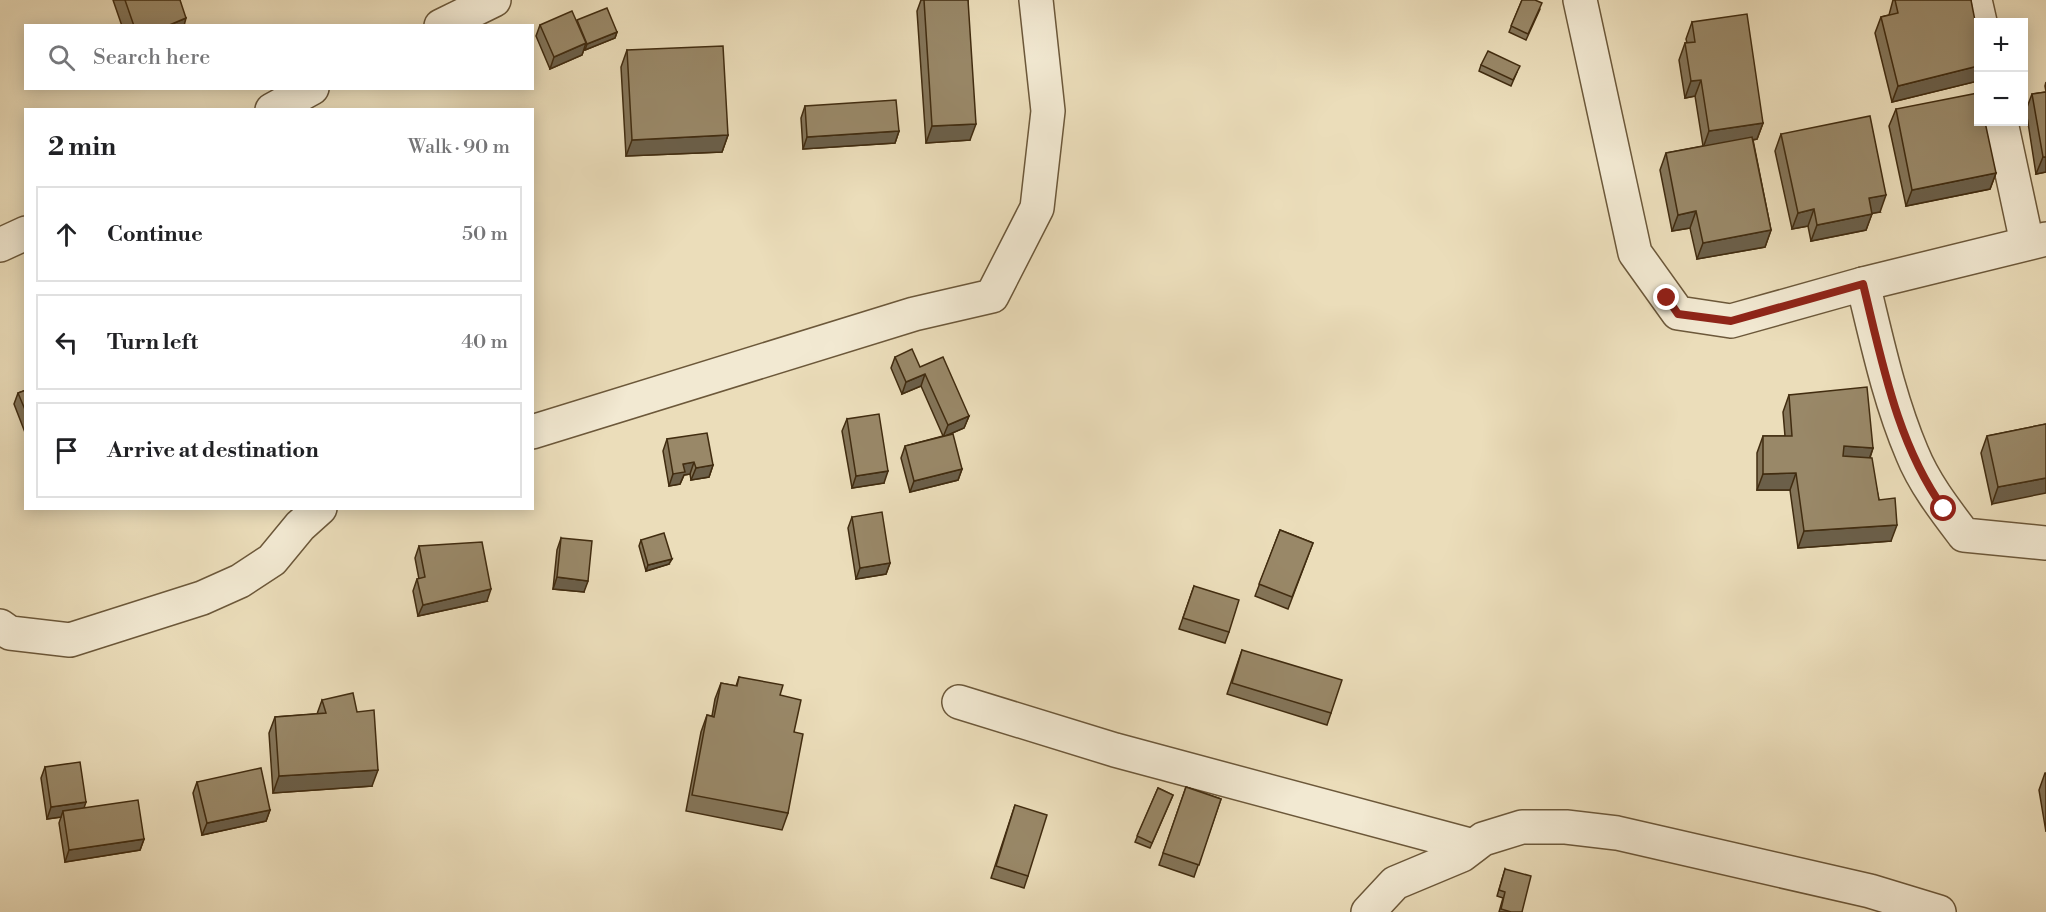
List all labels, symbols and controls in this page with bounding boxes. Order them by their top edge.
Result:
map controls [1974,18,2028,126]
button: + [1974,18,2028,72]
search box [24,24,534,90]
icon: search [45,41,78,74]
text: Search here [93,44,210,71]
button: − [1974,72,2028,126]
text: 2 min [48,131,116,163]
text: Walk · 90 m [408,135,510,160]
icon: ahead [50,218,83,251]
text: Continue [107,221,203,248]
text: 50 m [462,222,508,247]
route end [1653,284,1679,310]
icon: left [50,326,83,359]
text: Turn left [107,329,198,356]
text: 40 m [461,330,508,355]
icon: arrive [50,434,83,467]
text: Arrive at destination [107,437,319,464]
route start [1930,495,1956,521]

